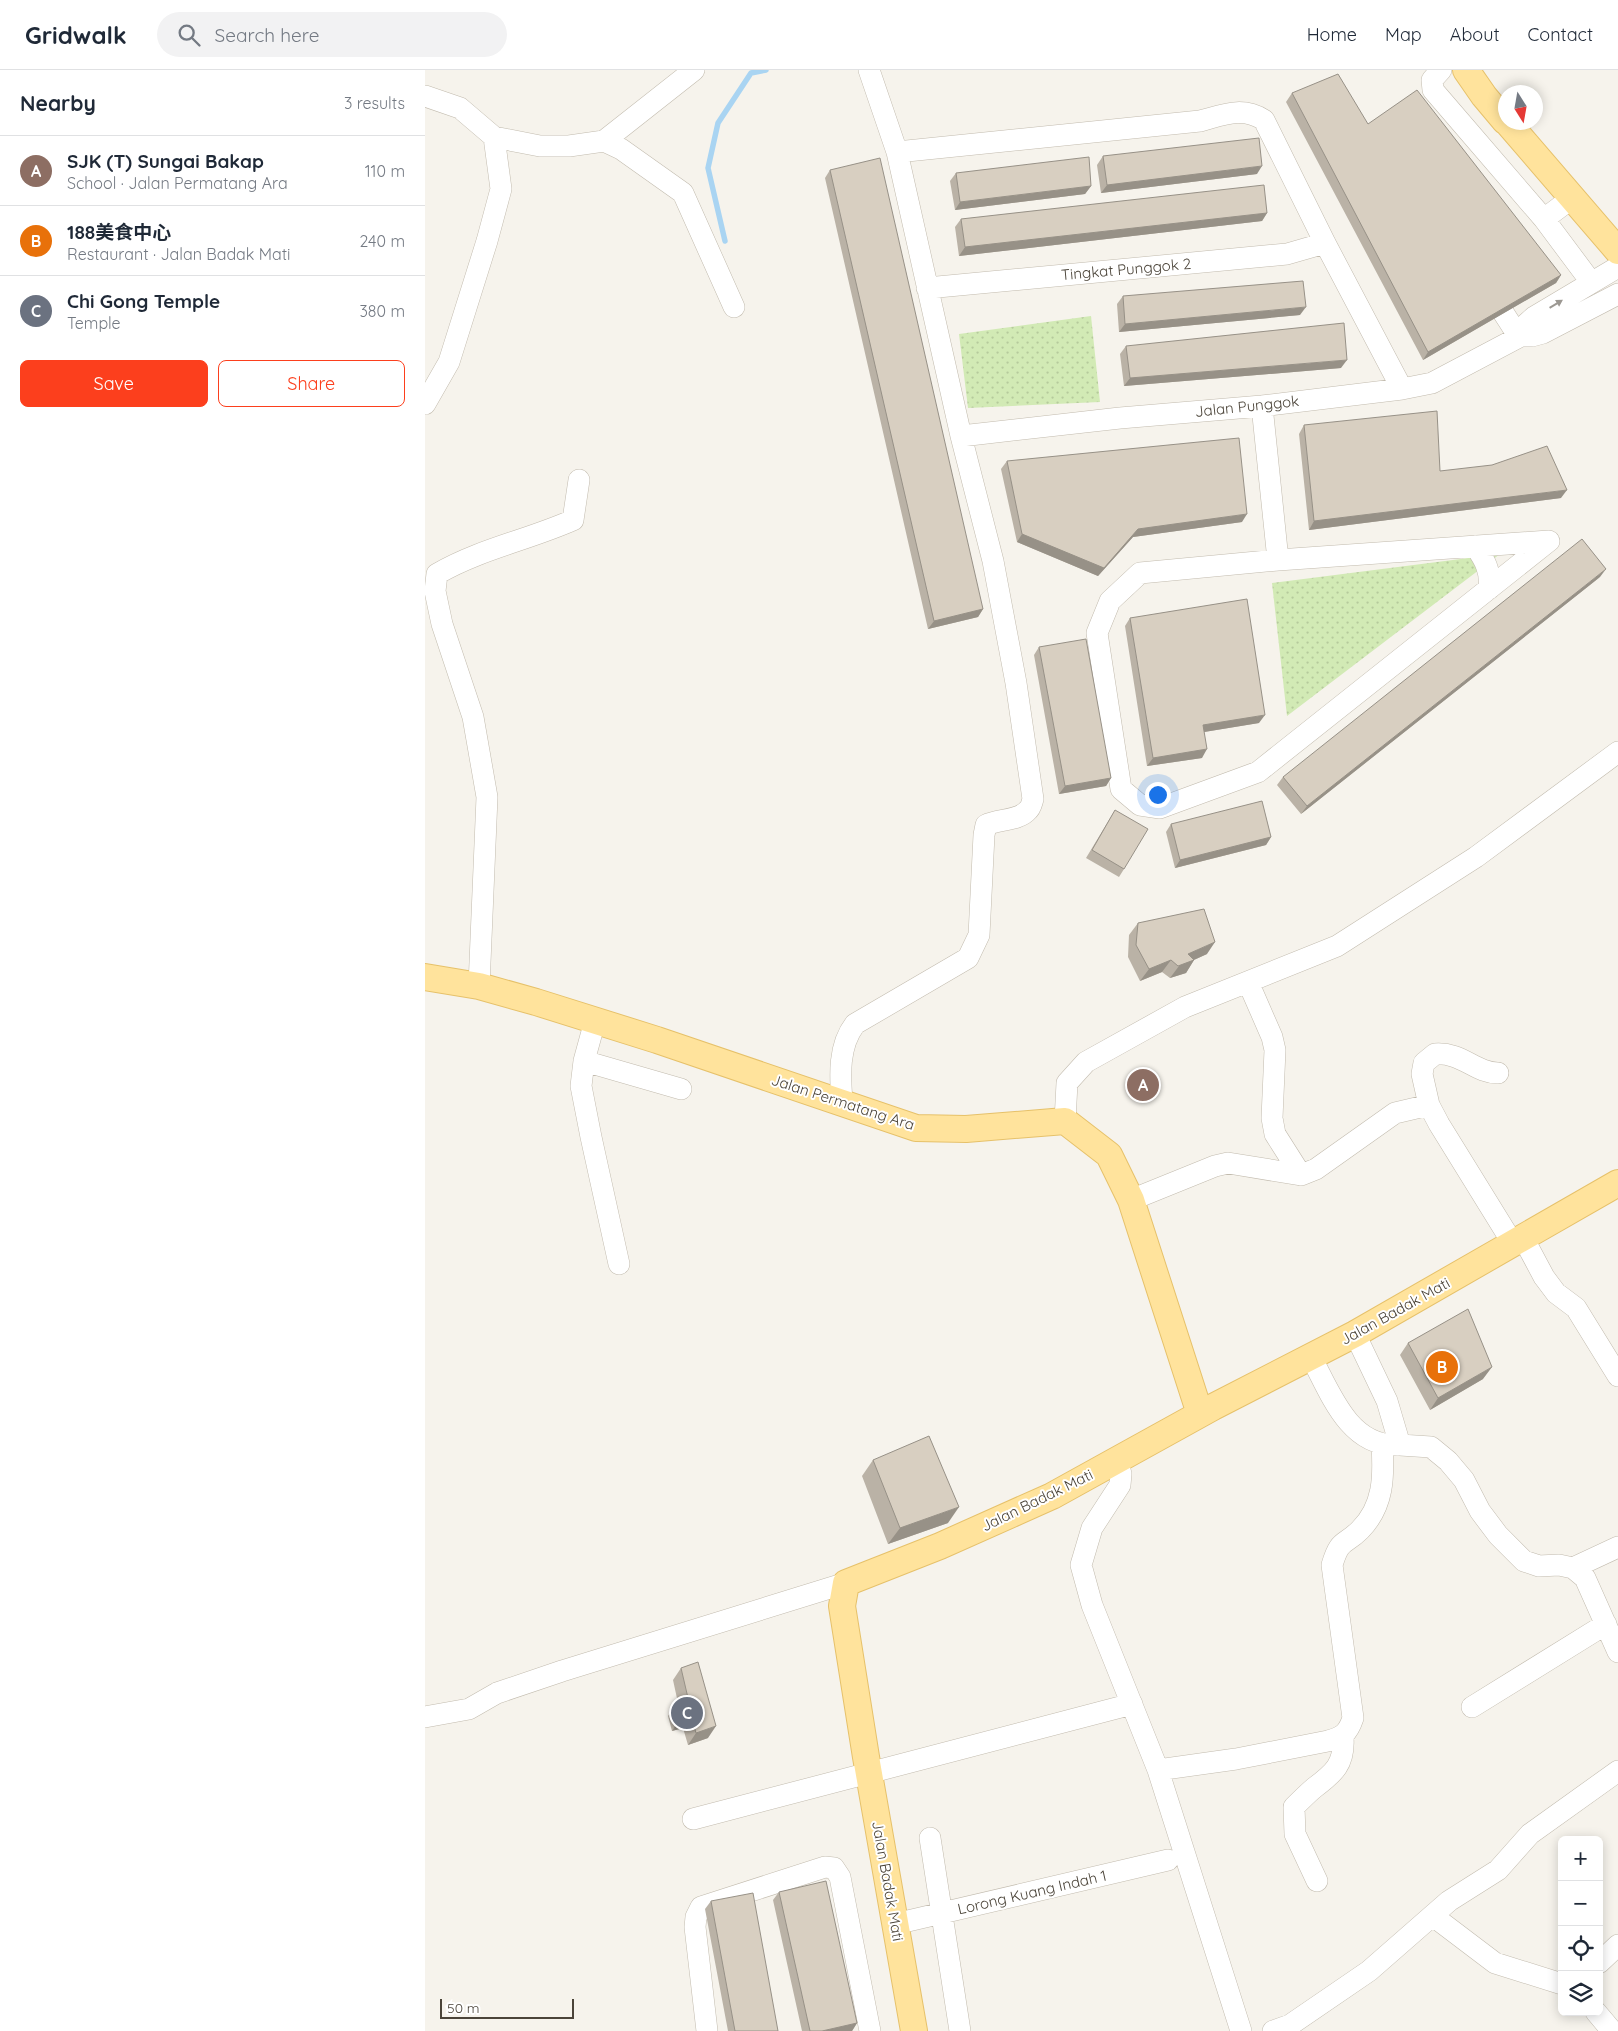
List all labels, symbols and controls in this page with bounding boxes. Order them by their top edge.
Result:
search box [157,12,507,57]
text: Gridwalk [25,20,127,50]
icon: search [175,21,203,49]
text: Search here [215,23,319,47]
text: Home [1307,23,1357,46]
text: Map [1385,23,1422,46]
text: About [1450,23,1500,46]
text: Contact [1528,23,1593,46]
north arrow [1498,85,1543,130]
text: Nearby [20,90,96,116]
text: 3 results [344,93,405,113]
text: SJK (T) Sungai Bakap [67,149,264,173]
text: A [31,161,41,181]
text: 110 m [365,161,405,181]
text: School · Jalan Permatang Ara [67,173,288,193]
text: 188美食中心 [67,220,171,244]
text: B [31,231,41,251]
text: 240 m [359,231,405,251]
text: Restaurant · Jalan Badak Mati [67,244,291,264]
street label: Tingkat Punggok 2 [1060,254,1192,284]
text: Chi Gong Temple [67,289,220,313]
one-way arrow [1549,299,1562,308]
text: C [31,301,41,321]
text: 380 m [359,301,405,321]
text: Temple [67,313,121,333]
button: Save [20,360,208,407]
button: Share [218,360,405,407]
street label: Jalan Punggok [1194,391,1300,421]
your location [1145,782,1171,808]
pin: A [1127,1066,1159,1104]
street label: Jalan Permatang Ara [769,1070,917,1134]
street label: Jalan Badak Mati [1337,1273,1453,1349]
pin: B [1426,1348,1458,1386]
street label: Jalan Badak Mati [978,1465,1096,1535]
pin: C [671,1694,703,1732]
street label: Jalan Badak Mati [868,1819,908,1943]
map controls [1558,1836,1603,2016]
button: + [1558,1836,1603,1881]
street label: Lorong Kuang Indah 1 [956,1866,1108,1918]
button: − [1558,1881,1603,1926]
button: locate [1558,1926,1603,1971]
button: layers [1558,1971,1603,2016]
scale bar [440,1996,574,2019]
text: 50 m [447,1999,480,2017]

